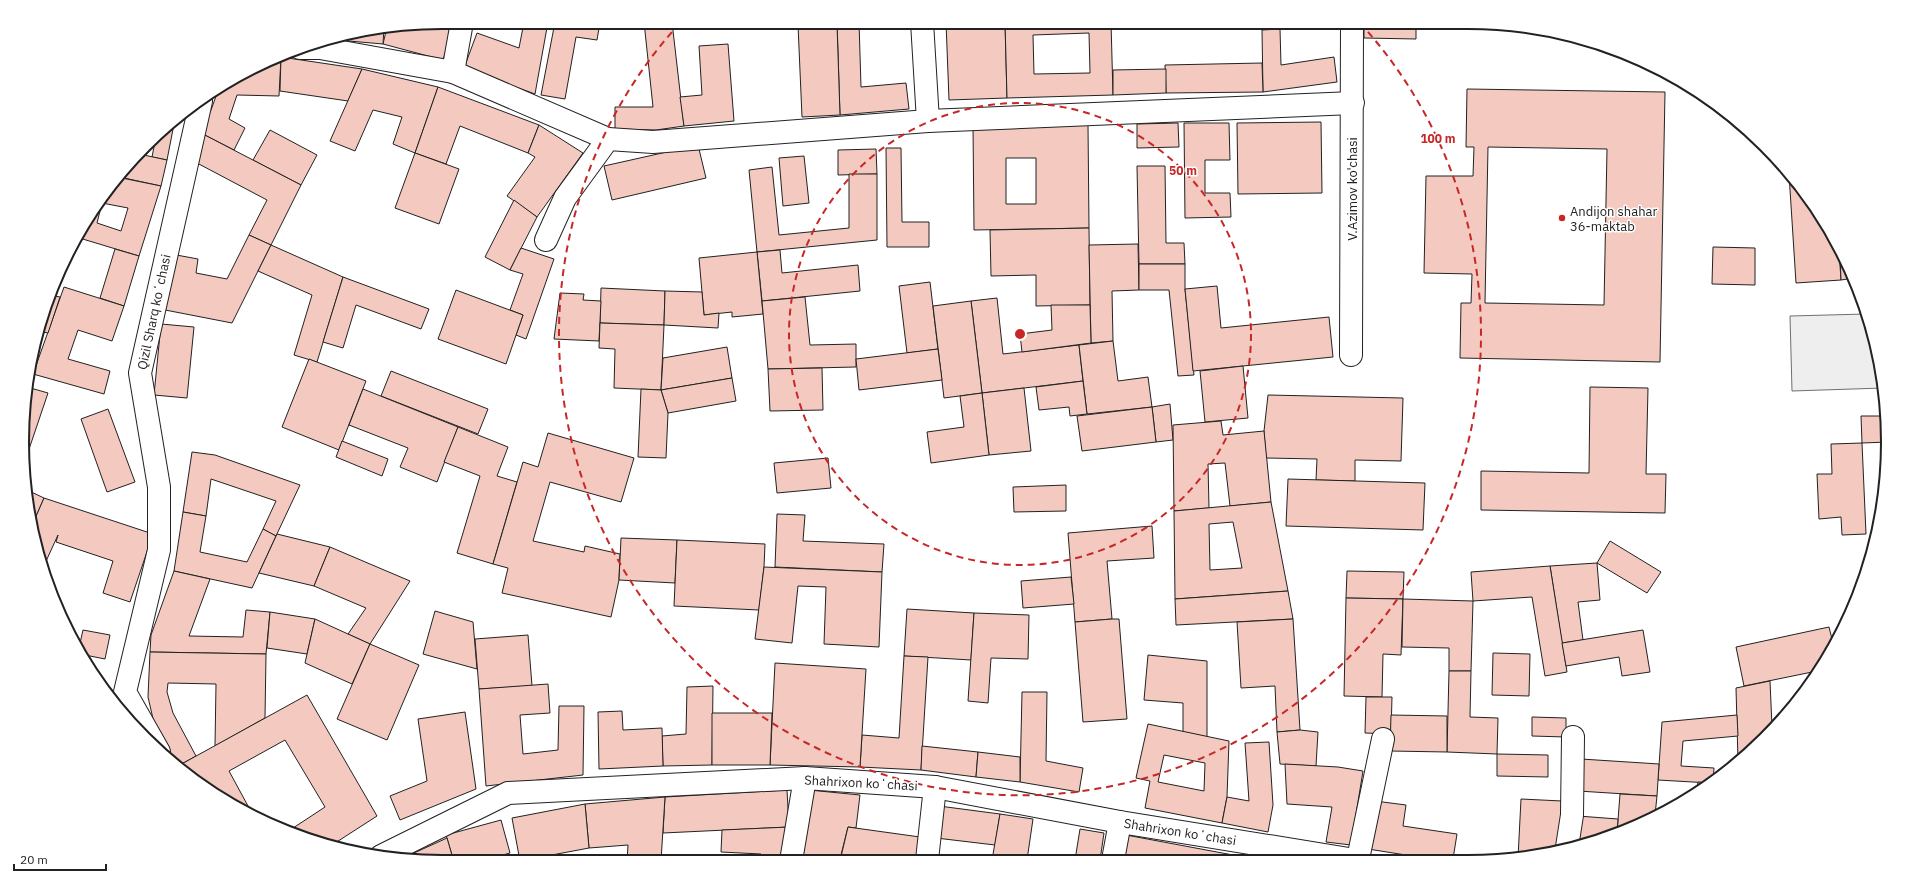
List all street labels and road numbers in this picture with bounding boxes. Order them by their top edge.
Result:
street label: V.Azimov ko'chasi [1344,137,1361,241]
street label: Qizil Sharq koʻchasi [133,253,175,371]
street label: Shahrixon koʻchasi [804,772,918,794]
street label: Shahrixon koʻchasi [1123,815,1237,849]

